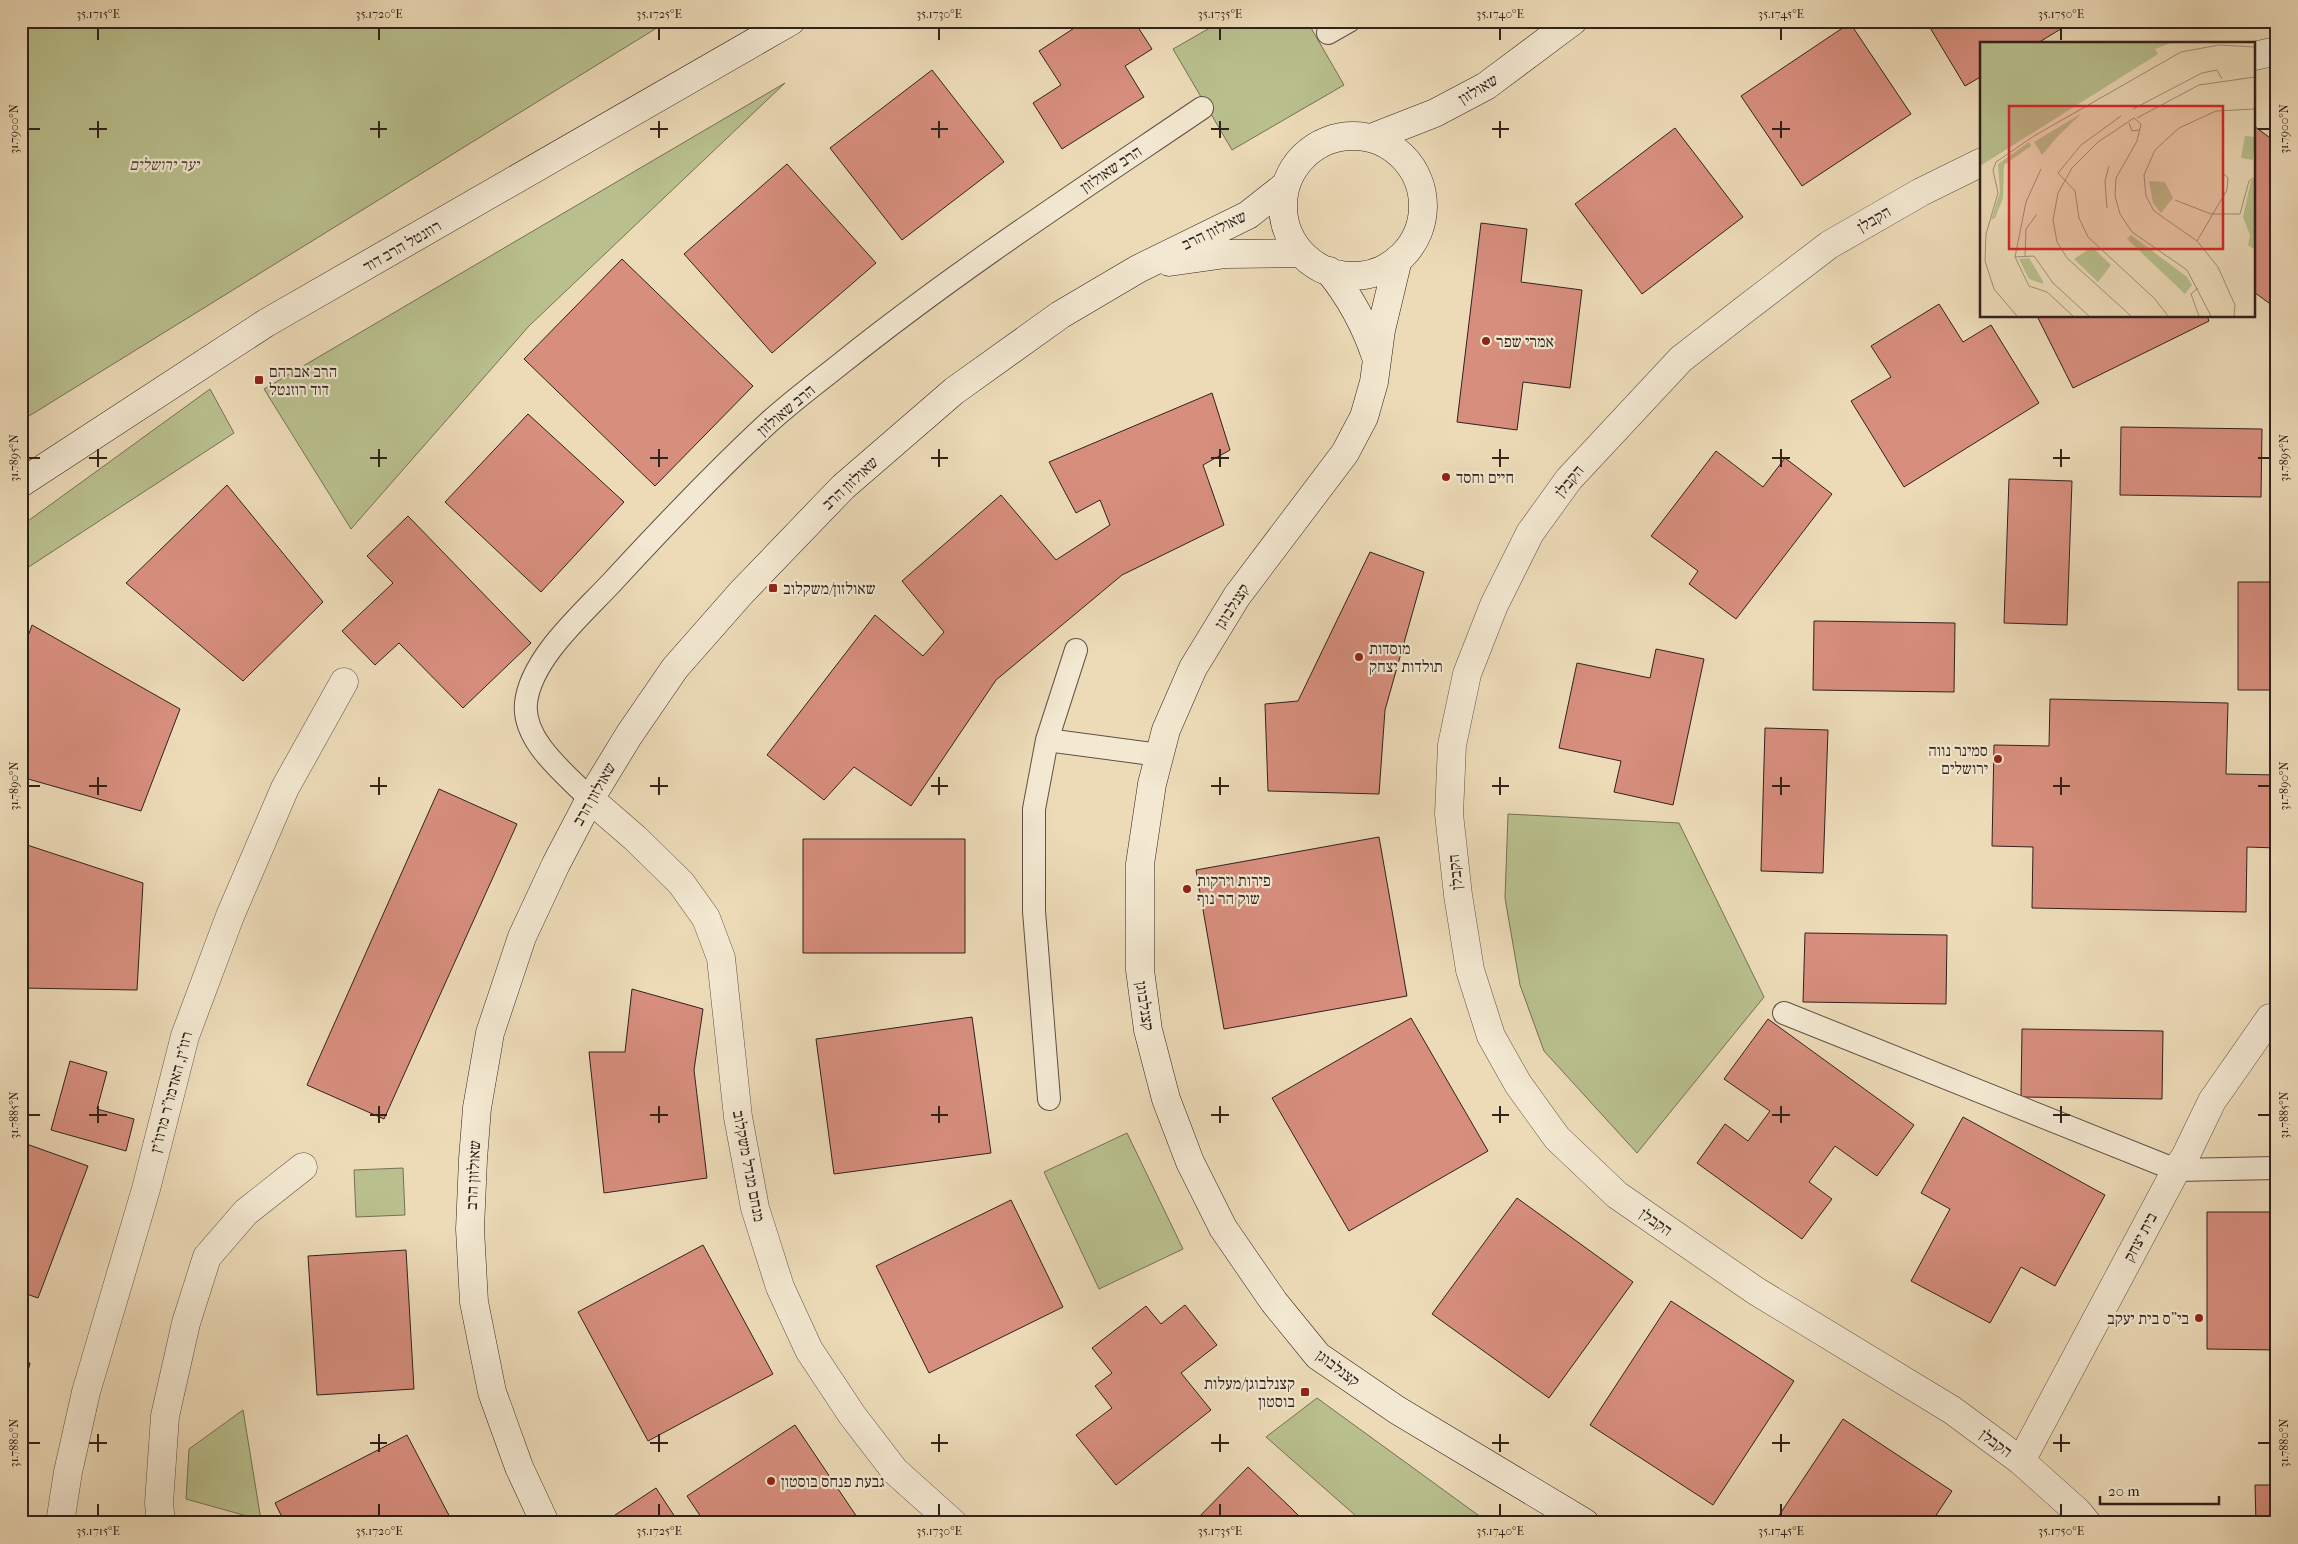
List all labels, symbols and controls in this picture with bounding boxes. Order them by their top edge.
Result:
text: 35.1715°E [76,7,120,21]
text: 35.1720°E [356,7,402,21]
text: 35.1725°E [636,7,682,21]
text: 35.1730°E [916,7,962,21]
text: 35.1735°E [1198,7,1242,21]
text: 35.1740°E [1476,7,1524,21]
text: 35.1745°E [1758,7,1804,21]
text: 35.1750°E [2038,7,2084,21]
inset map [1980,42,2256,318]
street label: שאולזון [1455,70,1501,108]
text: 31.7900°N [7,104,21,154]
text: 31.7900°N [2277,104,2291,154]
street label: הרב שאולזון [1077,142,1145,196]
park label: יער ירושלים [129,155,200,174]
street label: הקבלן [1854,202,1894,236]
street label: שאולזון הרב [1178,206,1250,254]
street label: רוזנטל הרב דוד [359,216,445,276]
place label: אמרי שפר [1496,332,1554,351]
marker: אמרי שפר [1480,335,1492,347]
place label: הרב אברהם דוד רוזנטל [269,362,337,399]
marker: הרב אברהם דוד רוזנטל [253,374,265,386]
street label: הרב שאולזון [753,380,819,440]
text: 31.7895°N [7,434,21,482]
text: 31.7895°N [2277,434,2291,482]
street label: שאולזון הרב [818,452,882,514]
street label: הקבלן [1550,461,1588,501]
place label: חיים וחסד [1456,468,1514,487]
marker: חיים וחסד [1440,471,1452,483]
place label: שאולזון/משקלוב [783,579,876,598]
street label: קצנלבוגן [1210,580,1254,632]
marker: שאולזון/משקלוב [767,582,779,594]
place label: מוסדות תולדות יצחק [1369,639,1443,676]
marker: מוסדות תולדות יצחק [1353,651,1365,663]
place label: סמינר נווה ירושלים [1928,741,1988,778]
marker: סמינר נווה ירושלים [1992,753,2004,765]
street label: שאולזון הרב [568,759,620,829]
text: 31.7890°N [7,761,21,811]
text: 31.7890°N [2277,761,2291,811]
street label: הקבלן [1444,853,1466,891]
place label: פירות וירקות שוק הר נוף [1197,871,1271,908]
marker: פירות וירקות שוק הר נוף [1181,883,1193,895]
street label: קצנלבוגן [1132,980,1158,1032]
street label: רוז'ין, האדמו"ר מרוז'ין [146,1029,196,1155]
text: 31.7885°N [7,1091,21,1139]
text: 31.7885°N [2277,1091,2291,1139]
street label: מנחם מנדל משקלוב [729,1109,769,1223]
street label: שאולזון הרב [462,1139,484,1210]
street label: הקבלן [1636,1204,1676,1240]
street label: בית יצחק [2119,1209,2161,1265]
place label: בי"ס בית יעקב [2107,1309,2189,1328]
marker: בי"ס בית יעקב [2193,1312,2205,1324]
street label: קצנלבוגן [1312,1345,1364,1391]
place label: קצנלבוגן/מעלות בוסטון [1204,1374,1295,1411]
marker: קצנלבוגן/מעלות בוסטון [1299,1386,1311,1398]
text: 31.7880°N [7,1419,21,1467]
text: 31.7880°N [2277,1419,2291,1467]
street label: הקבלן [1976,1425,2016,1461]
place label: גבעת פנחס בוסטון [781,1472,885,1491]
scale bar [2100,1474,2219,1506]
marker: גבעת פנחס בוסטון [765,1475,777,1487]
text: 20 m [2108,1482,2140,1500]
text: 35.1715°E [76,1524,120,1538]
text: 35.1720°E [356,1524,402,1538]
text: 35.1725°E [636,1524,682,1538]
text: 35.1730°E [916,1524,962,1538]
text: 35.1735°E [1198,1524,1242,1538]
text: 35.1740°E [1476,1524,1524,1538]
text: 35.1745°E [1758,1524,1804,1538]
text: 35.1750°E [2038,1524,2084,1538]

